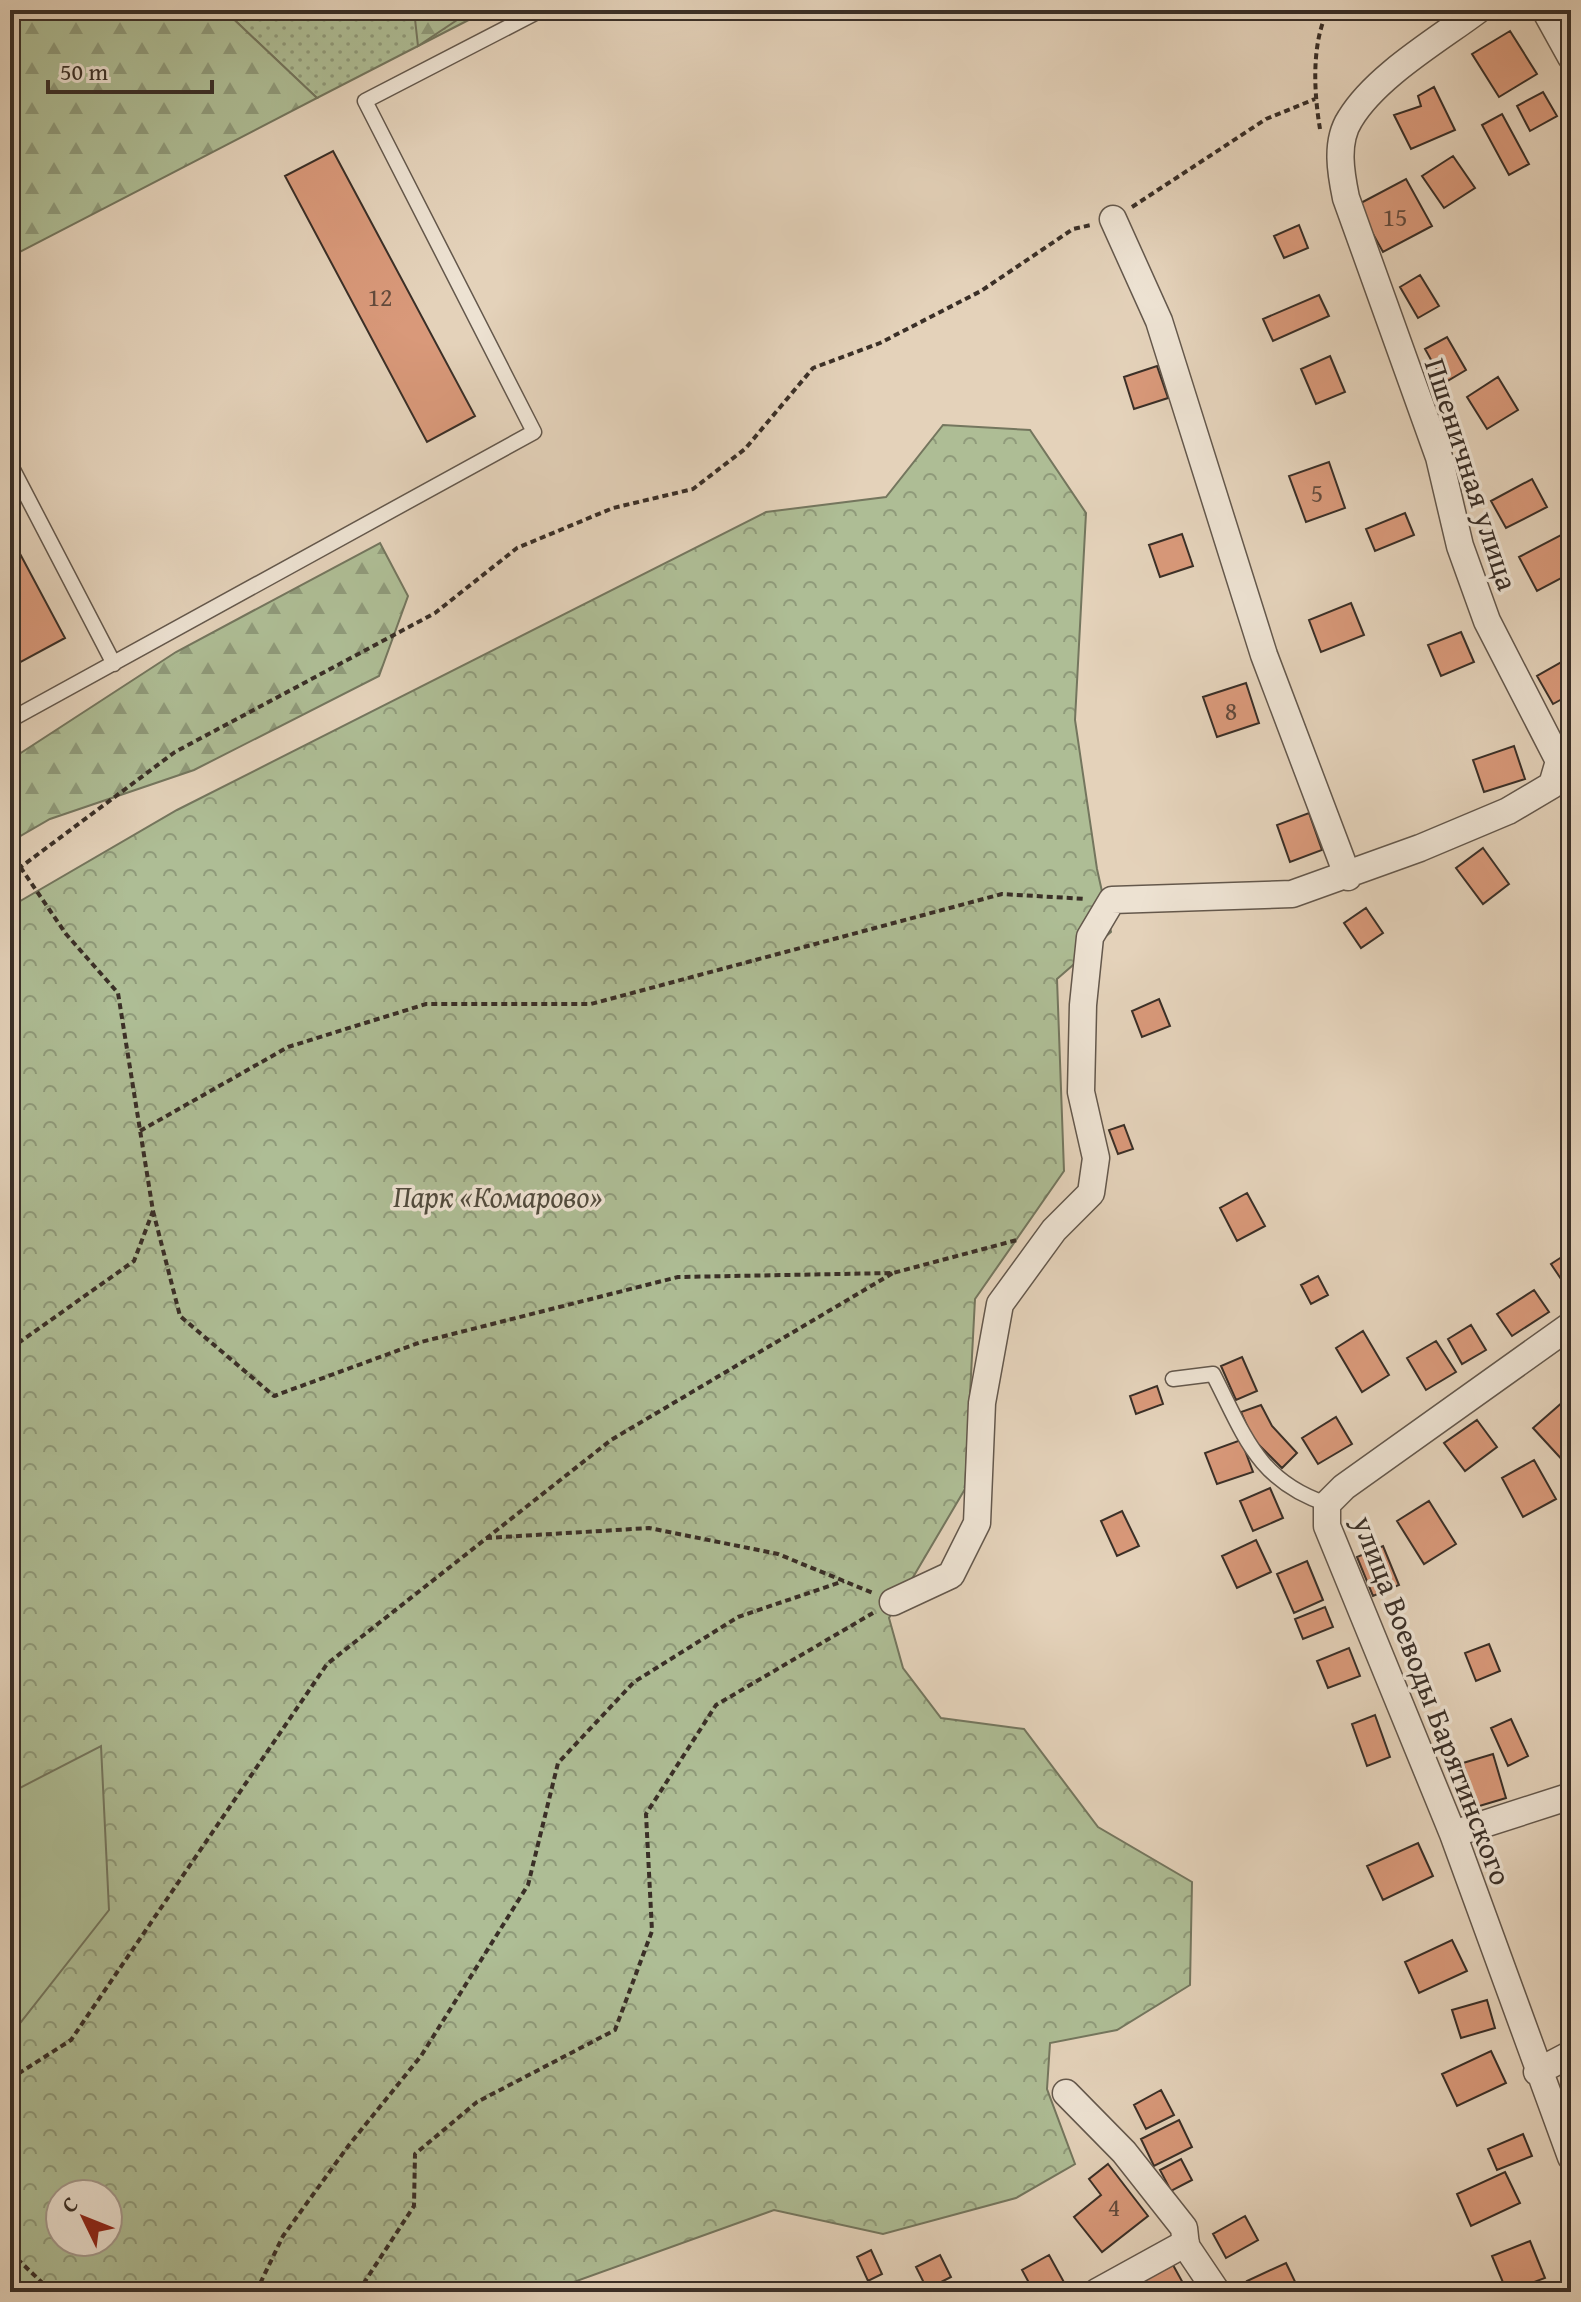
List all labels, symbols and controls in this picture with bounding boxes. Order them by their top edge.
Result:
scale bar [48,44,212,94]
text: 50 m [60,54,108,89]
house number: 15 [1382,197,1408,236]
house number: 12 [367,277,393,316]
street label: Пшеничная улица [1414,352,1531,596]
house number: 5 [1311,473,1323,512]
house number: 8 [1225,691,1237,730]
park label: Парк «Комарово» [393,1174,603,1218]
street label: улица Воеводы Барятинского [1342,1508,1524,1891]
north arrow [44,2178,124,2258]
house number: 4 [1108,2187,1120,2226]
text: С [53,2189,85,2220]

